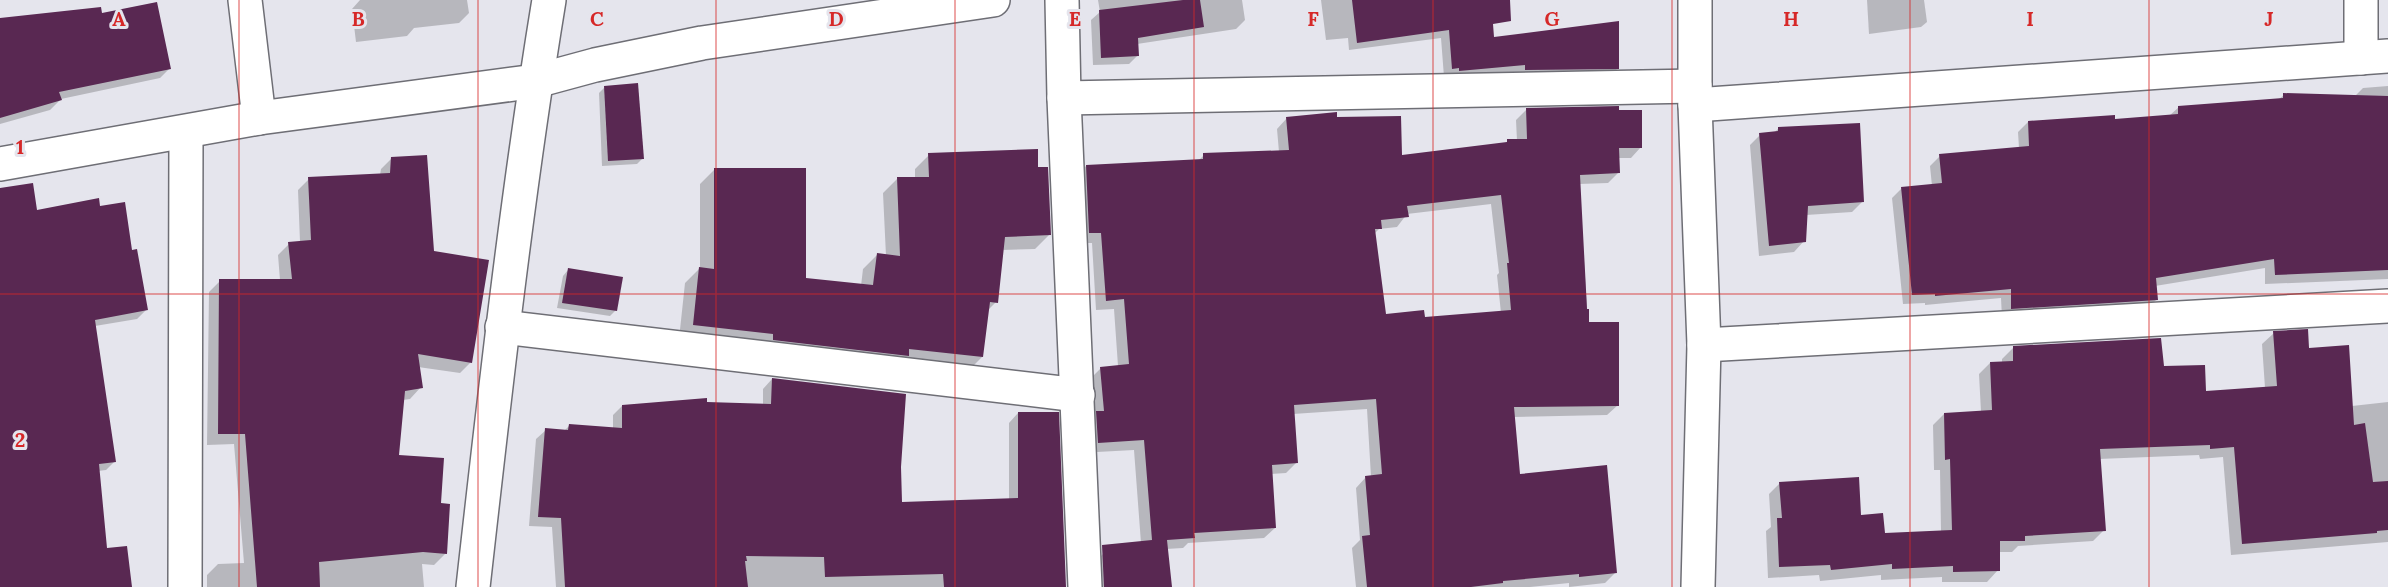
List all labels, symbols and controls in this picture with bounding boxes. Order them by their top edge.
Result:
text: A [112,6,126,31]
text: B [351,6,365,31]
text: C [590,6,604,31]
text: D [828,6,844,31]
text: E [1069,6,1081,31]
text: F [1307,6,1319,31]
text: G [1544,6,1560,31]
text: H [1783,6,1799,31]
text: I [2026,6,2034,31]
text: J [2264,6,2274,31]
text: 1 [16,134,24,159]
text: 2 [15,427,25,452]

